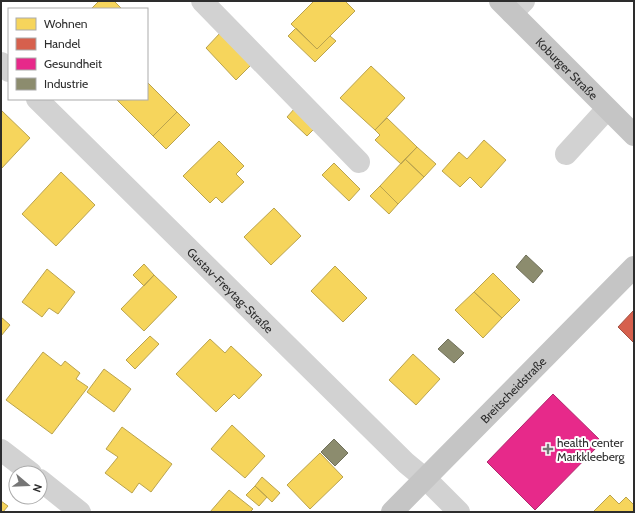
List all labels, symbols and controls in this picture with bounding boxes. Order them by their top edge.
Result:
legend [8,8,148,100]
text: Wohnen [44,16,88,31]
street label: Koburger Straße [533,34,601,102]
text: Handel [44,36,81,51]
text: Gesundheit [44,56,102,71]
text: Industrie [44,76,88,91]
street label: Gustav-Freytag-Straße [184,244,277,336]
street label: Breitscheidstraße [477,353,549,426]
place label: health center Markkleeberg [557,435,626,464]
marker: health center Markkleeberg [542,443,554,455]
north arrow [8,465,48,505]
text: N [30,482,45,494]

